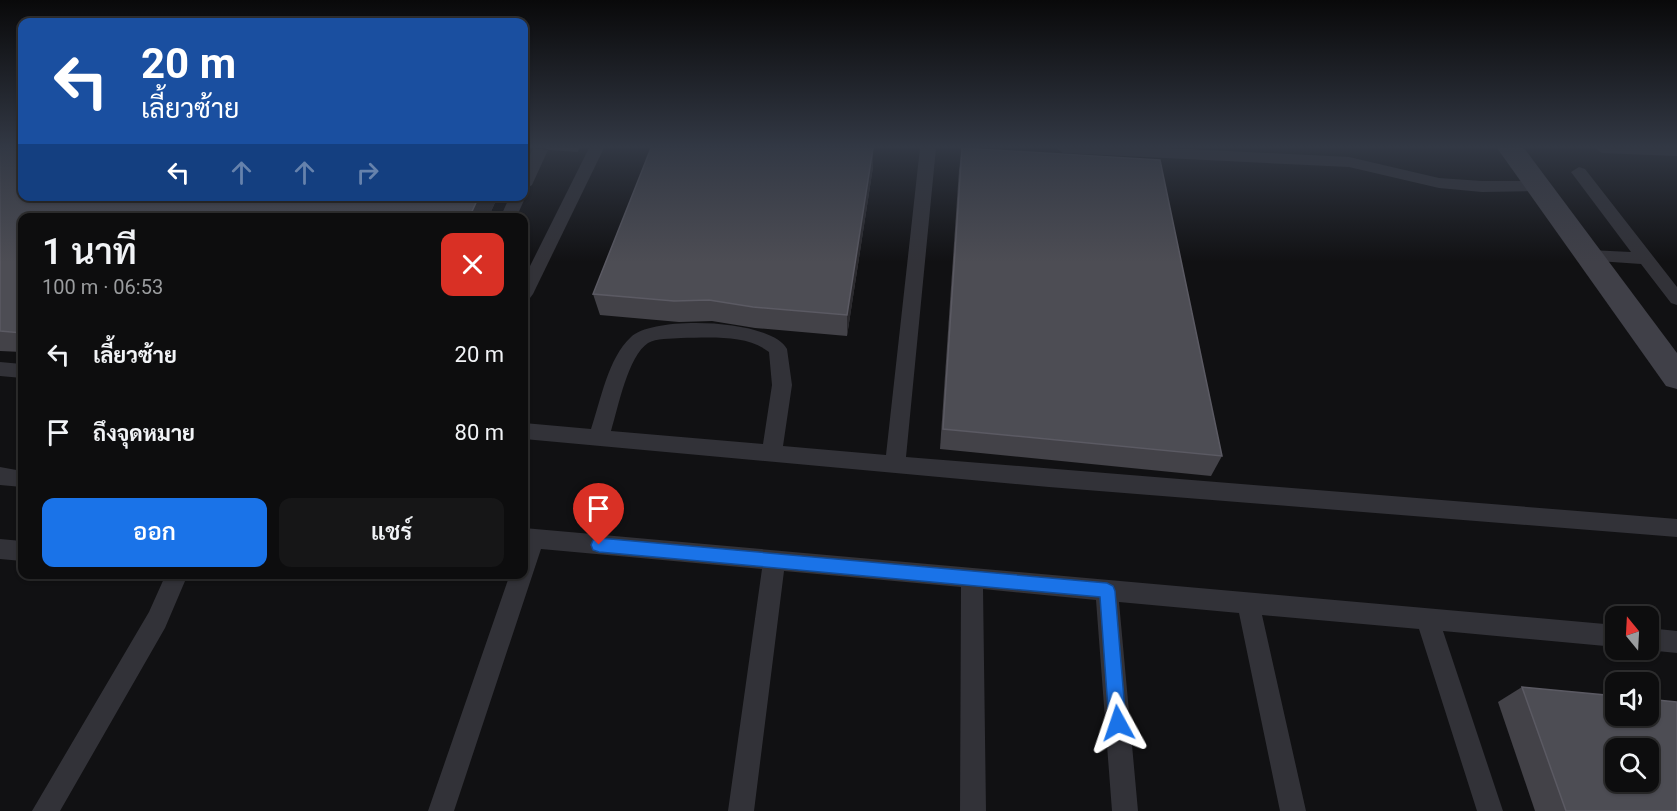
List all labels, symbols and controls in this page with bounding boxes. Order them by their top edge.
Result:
text: 20 m [141,39,236,88]
icon: left [42,42,120,120]
text: เลี้ยวซ้าย [141,93,239,125]
icon: left [162,156,195,189]
icon: ahead [225,156,258,189]
icon: ahead [288,156,321,189]
icon: right [351,156,384,189]
text: 1 นาที [42,231,137,273]
button: close [441,233,504,296]
text: 100 m · 06:53 [42,275,163,299]
icon: left [42,338,75,371]
text: 20 m [455,342,504,367]
text: เลี้ยวซ้าย [93,343,177,368]
icon: arrive [42,416,75,449]
text: 80 m [455,420,504,445]
text: ถึงจุดหมาย [93,421,195,446]
pin [573,483,624,545]
icon: arrive [582,492,615,525]
button: ออก [42,498,267,567]
button: แชร์ [279,498,504,567]
north arrow [1605,606,1659,660]
map controls [1605,606,1659,792]
button: sound [1605,672,1659,726]
position arrow [1086,691,1150,755]
button: search [1605,738,1659,792]

